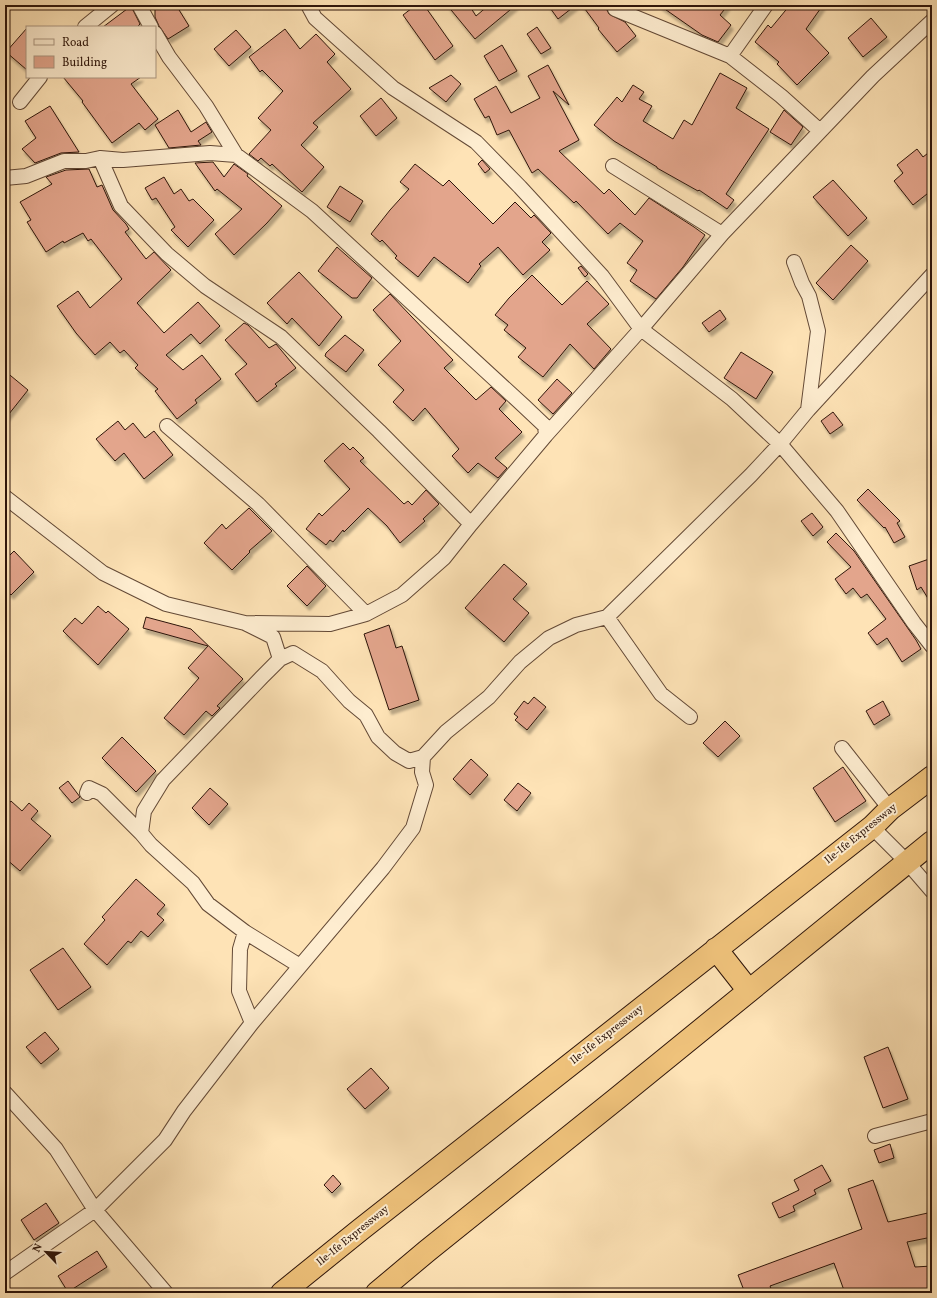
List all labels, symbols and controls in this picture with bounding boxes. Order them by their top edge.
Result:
legend [26,26,156,78]
text: Road [62,35,89,51]
text: Building [62,55,107,71]
street label: Ile-Ife Expressway [822,800,900,868]
street label: Ile-Ife Expressway [567,1002,647,1068]
street label: Ile-Ife Expressway [314,1202,392,1270]
north arrow [26,1232,66,1272]
text: N [30,1242,47,1255]

